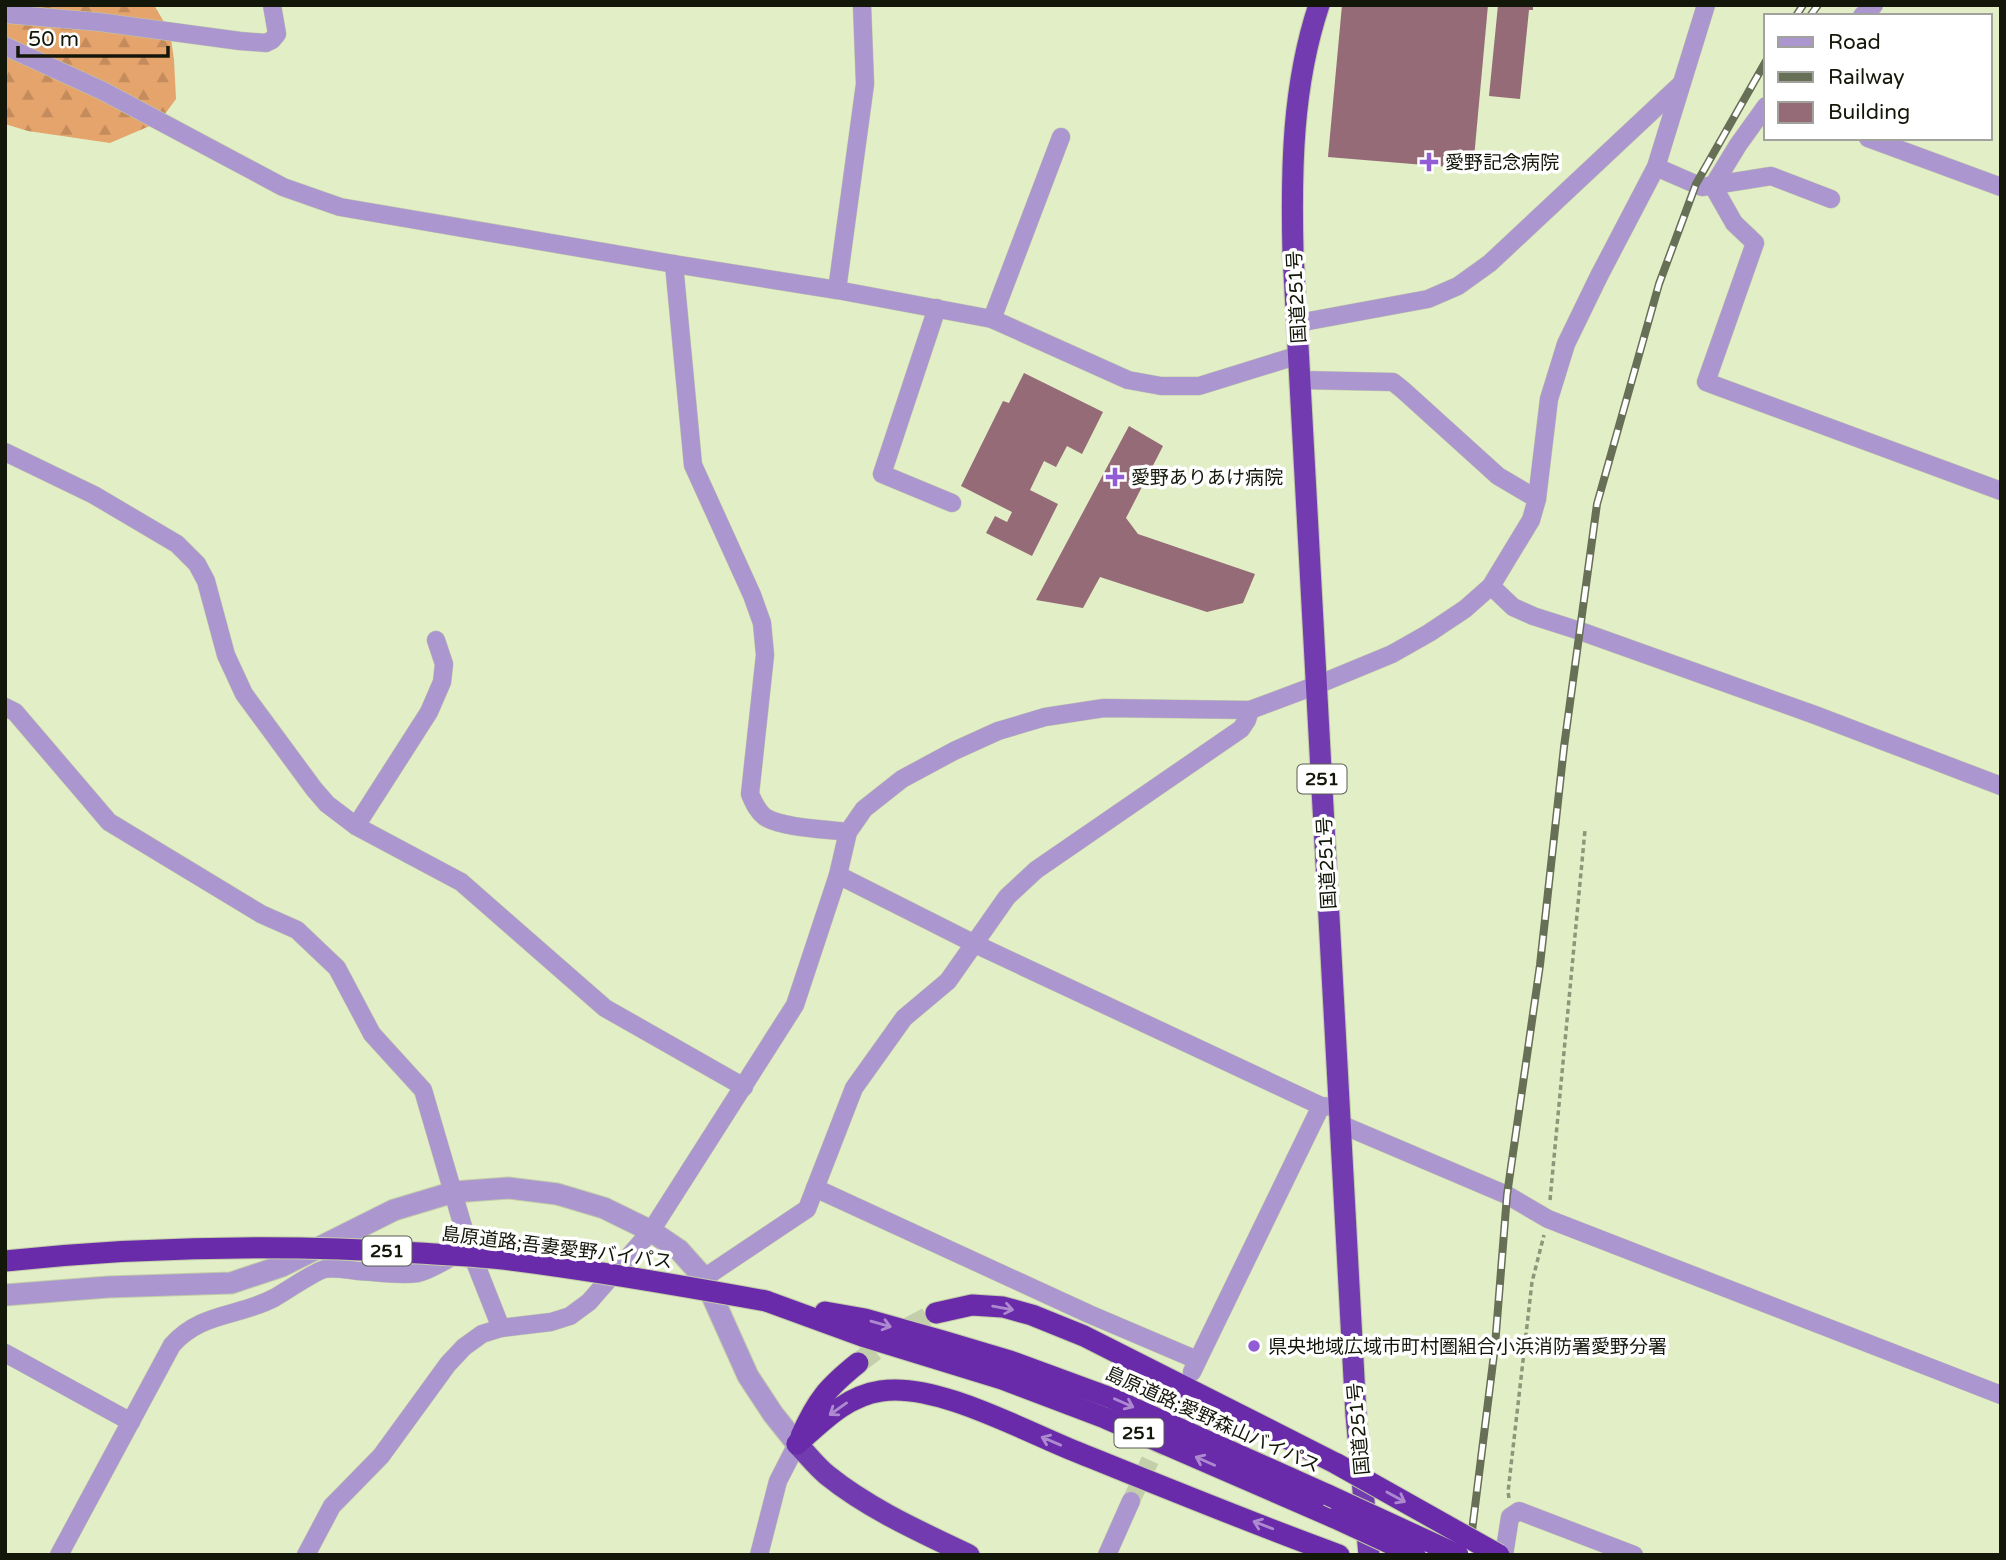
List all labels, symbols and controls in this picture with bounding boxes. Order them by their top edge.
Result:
scale bar [18,14,168,58]
legend [1764,14,1992,140]
text: 50 m [28,27,79,52]
text: Road [1828,30,1881,55]
text: Railway [1828,65,1905,90]
text: Building [1828,100,1910,125]
marker: 愛野記念病院 [1419,152,1439,172]
place label: 愛野記念病院 [1445,152,1559,174]
street label: 国道251号 [1284,250,1310,344]
marker: 愛野ありあけ病院 [1105,467,1125,487]
place label: 愛野ありあけ病院 [1131,467,1283,489]
road number: 251 [1298,764,1346,794]
street label: 国道251号 [1314,816,1340,910]
street label: 島原道路;吾妻愛野バイパス [440,1223,674,1273]
road number: 251 [362,1236,412,1266]
one-way arrow [991,1302,1014,1315]
one-way arrow [869,1318,891,1331]
place label: 県央地域広域市町村圏組合小浜消防署愛野分署 [1268,1336,1667,1358]
marker: 県央地域広域市町村圏組合小浜消防署愛野分署 [1246,1338,1262,1354]
street label: 島原道路;愛野森山バイパス [1102,1363,1323,1477]
street label: 国道251号 [1344,1382,1374,1476]
one-way arrow [1113,1397,1134,1410]
one-way arrow [829,1402,848,1417]
road number: 251 [1114,1418,1164,1448]
one-way arrow [1041,1434,1063,1447]
one-way arrow [1195,1454,1216,1467]
one-way arrow [1386,1490,1406,1504]
one-way arrow [1253,1518,1274,1531]

